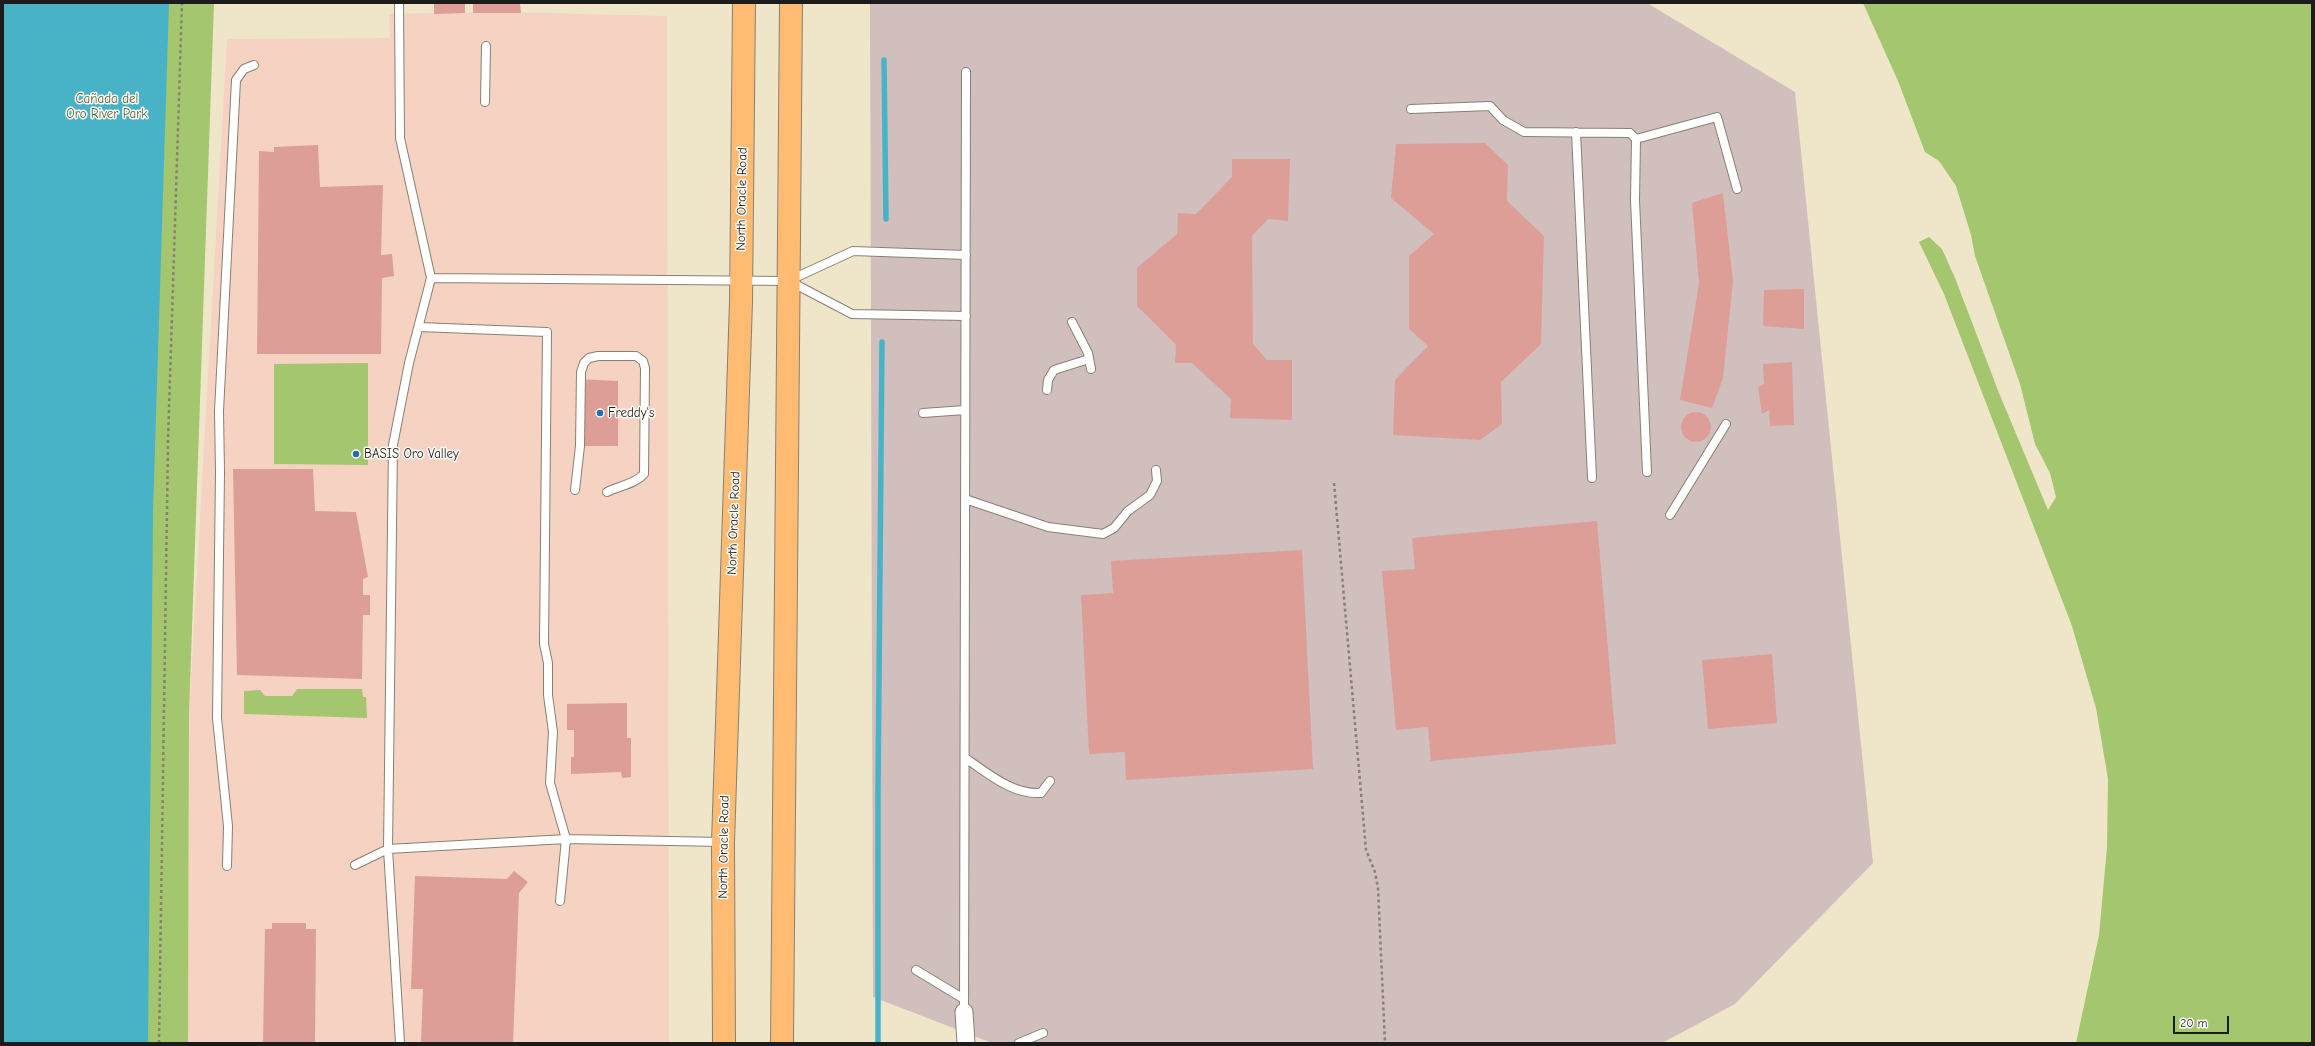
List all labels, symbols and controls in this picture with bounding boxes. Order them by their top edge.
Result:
park label: Cañada del Oro River Park [66,91,148,122]
street label: North Oracle Road [733,147,751,251]
place label: Freddy's [608,405,654,421]
marker: Freddy's [595,408,605,418]
place label: BASIS Oro Valley [364,446,459,462]
marker: BASIS Oro Valley [351,449,361,459]
street label: North Oracle Road [724,471,744,575]
street label: North Oracle Road [715,795,733,899]
scale bar [2175,1008,2231,1034]
text: 20 m [2180,1016,2208,1030]

